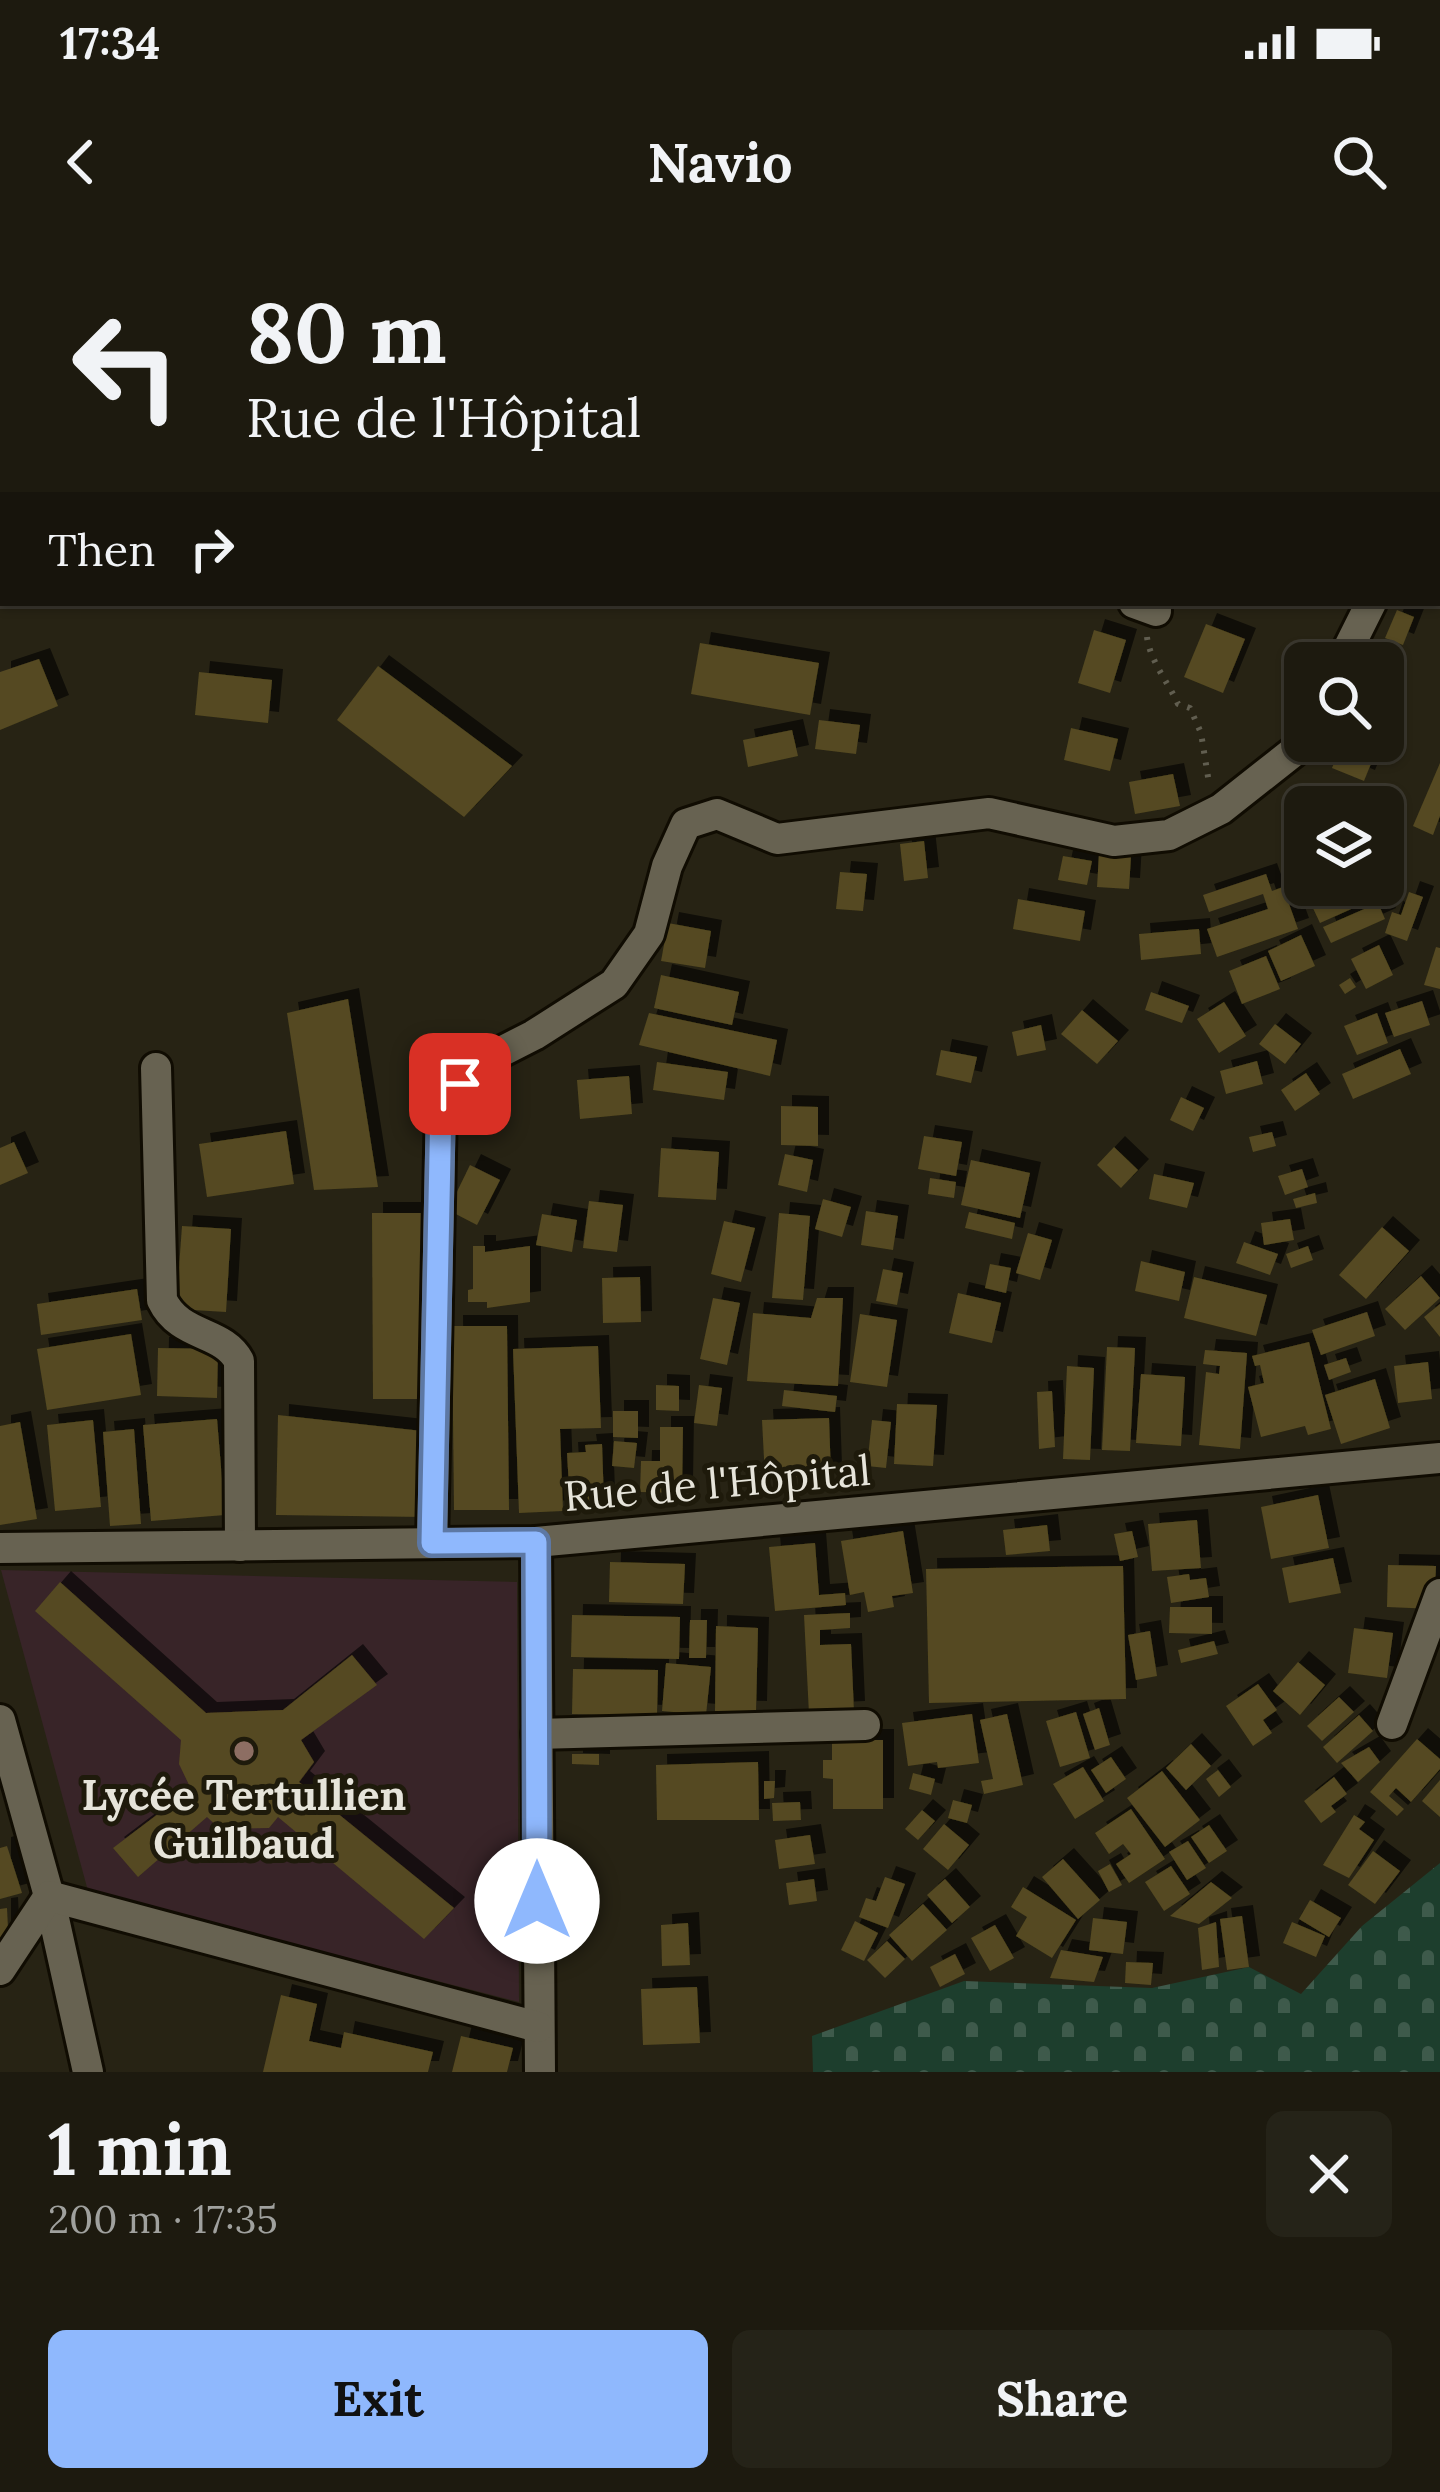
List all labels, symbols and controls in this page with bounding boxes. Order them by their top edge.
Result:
text: 17:34 [60,14,160,71]
text: Navio [647,128,793,197]
icon: back [48,129,114,195]
icon: search [1326,129,1392,195]
text: 80 m [246,278,447,386]
icon: left [48,288,204,444]
text: Rue de l'Hôpital [246,383,642,452]
icon: right [179,516,245,582]
text: Then [48,521,155,578]
map controls [1284,642,1404,906]
button: search [1284,642,1404,762]
button: layers [1284,786,1404,906]
pin [409,1033,511,1135]
icon: arrive [427,1051,493,1117]
street label: Rue de l'Hôpital [561,1443,873,1523]
marker: Lycée Tertullien Guilbaud [231,1738,257,1764]
place label: Lycée Tertullien Guilbaud [82,1768,406,1870]
position arrow [474,1838,600,1964]
text: 1 min [48,2103,232,2195]
button: close [1266,2111,1392,2237]
text: 200 m · 17:35 [48,2194,278,2244]
button: Exit [48,2330,708,2468]
button: Share [732,2330,1392,2468]

